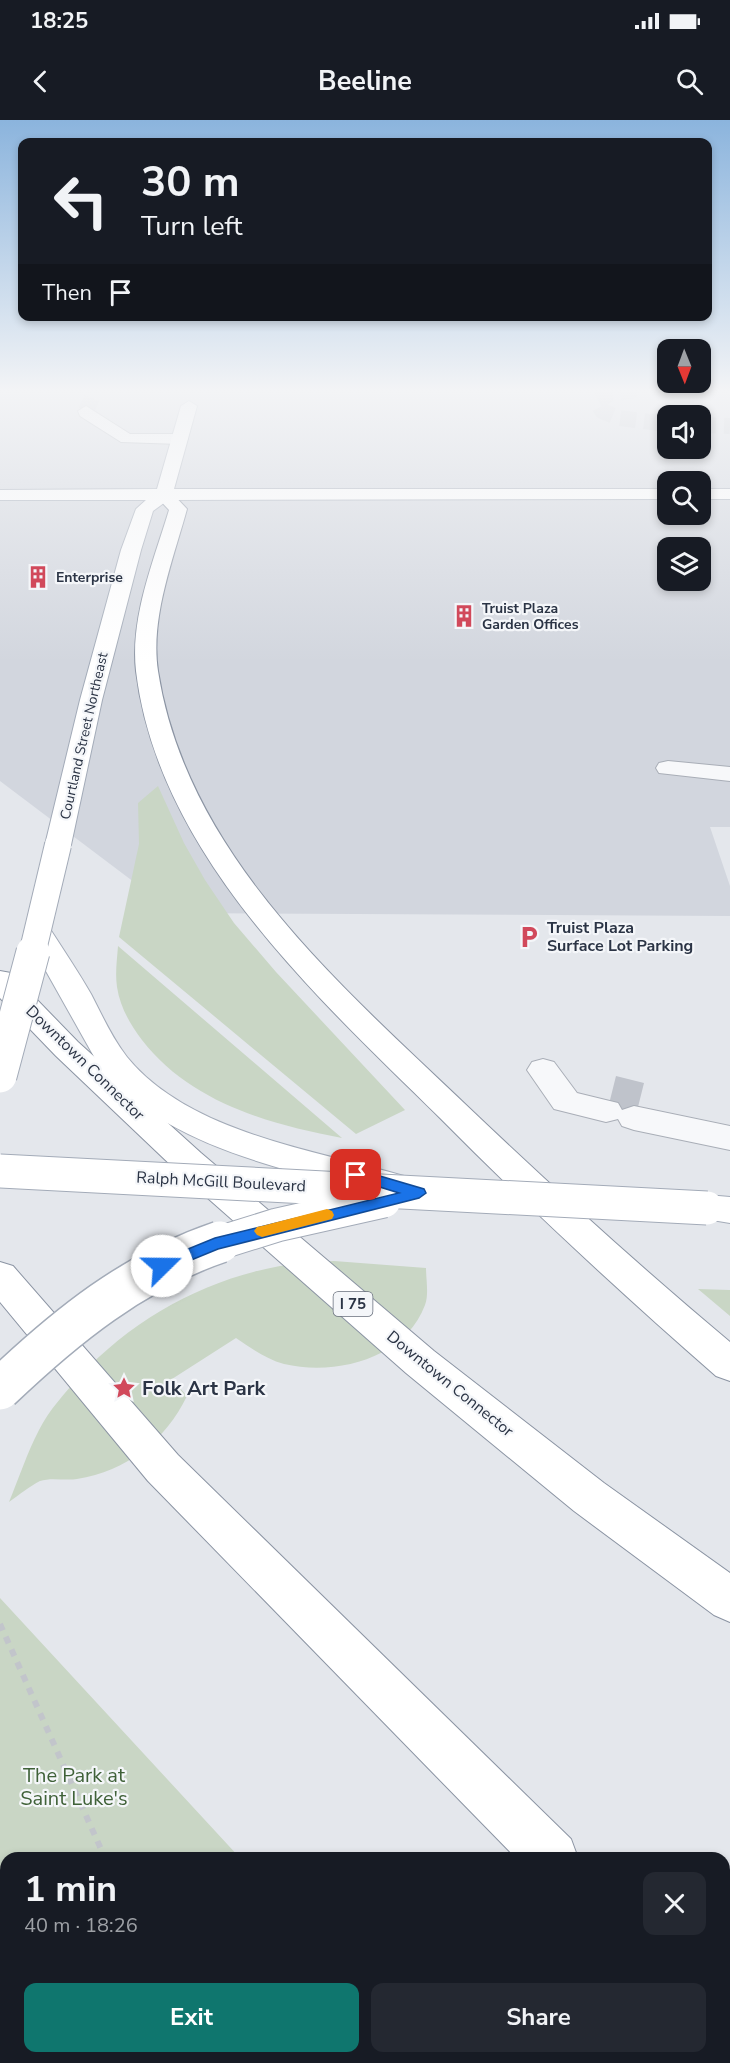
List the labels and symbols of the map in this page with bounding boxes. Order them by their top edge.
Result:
north arrow [657,339,711,393]
building icon: Enterprise [25,564,51,590]
place label: Enterprise [56,568,123,587]
place label: Truist Plaza Garden Offices [482,599,579,634]
building icon: Truist Plaza Garden Offices [451,603,477,629]
street label: Courtland Street Northeast [56,651,112,821]
place label: Truist Plaza Surface Lot Parking [547,917,693,957]
parking icon: Truist Plaza Surface Lot Parking [516,924,542,950]
street label: Downtown Connector [21,1000,149,1126]
pin [330,1149,381,1200]
street label: Ralph McGill Boulevard [136,1167,306,1197]
position arrow [130,1234,194,1298]
road number: I 75 [334,1292,372,1316]
street label: Downtown Connector [382,1326,518,1442]
place icon: Folk Art Park [111,1375,137,1401]
place label: Folk Art Park [142,1375,267,1402]
park label: The Park at Saint Luke's [20,1762,128,1812]

